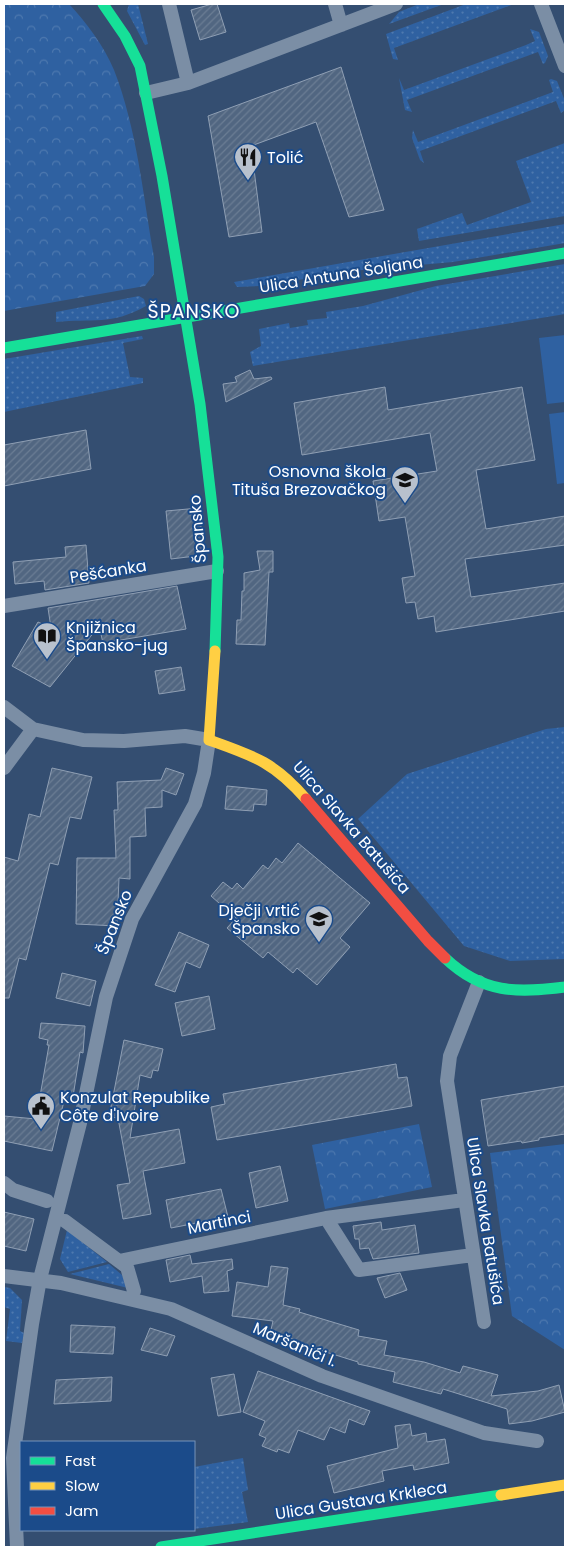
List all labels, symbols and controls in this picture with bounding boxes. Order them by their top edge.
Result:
restaurant icon: Tolić [233,142,263,181]
place label: Tolić [267,146,304,169]
street label: Ulica Antuna Šoljana [258,250,425,299]
district label: ŠPANSKO [148,298,240,325]
place label: Osnovna škola Tituša Brezovačkog [232,460,386,501]
school or university icon: Osnovna škola Tituša Brezovačkog [390,465,420,504]
street label: Špansko [183,494,212,564]
street label: Pešćanka [68,554,148,589]
place label: Knjižnica Špansko-jug [66,616,168,657]
library icon: Knjižnica Špansko-jug [32,621,62,660]
street label: Ulica Slavka Batušića [287,756,416,899]
street label: Špansko [91,886,138,958]
place label: Dječji vrtić Špansko [218,899,300,940]
school or university icon: Dječji vrtić Špansko [304,904,334,943]
place label: Konzulat Republike Côte d'Ivoire [60,1086,210,1127]
public building icon: Konzulat Republike Côte d'Ivoire [26,1091,56,1130]
street label: Ulica Slavka Batušića [461,1136,510,1307]
street label: Martinci [185,1205,253,1240]
street label: Maršanići I. [249,1316,340,1372]
legend [20,1441,195,1531]
text: Fast [65,1450,96,1471]
text: Slow [65,1475,100,1496]
street label: Ulica Gustava Krkleca [274,1476,449,1525]
text: Jam [65,1500,99,1521]

